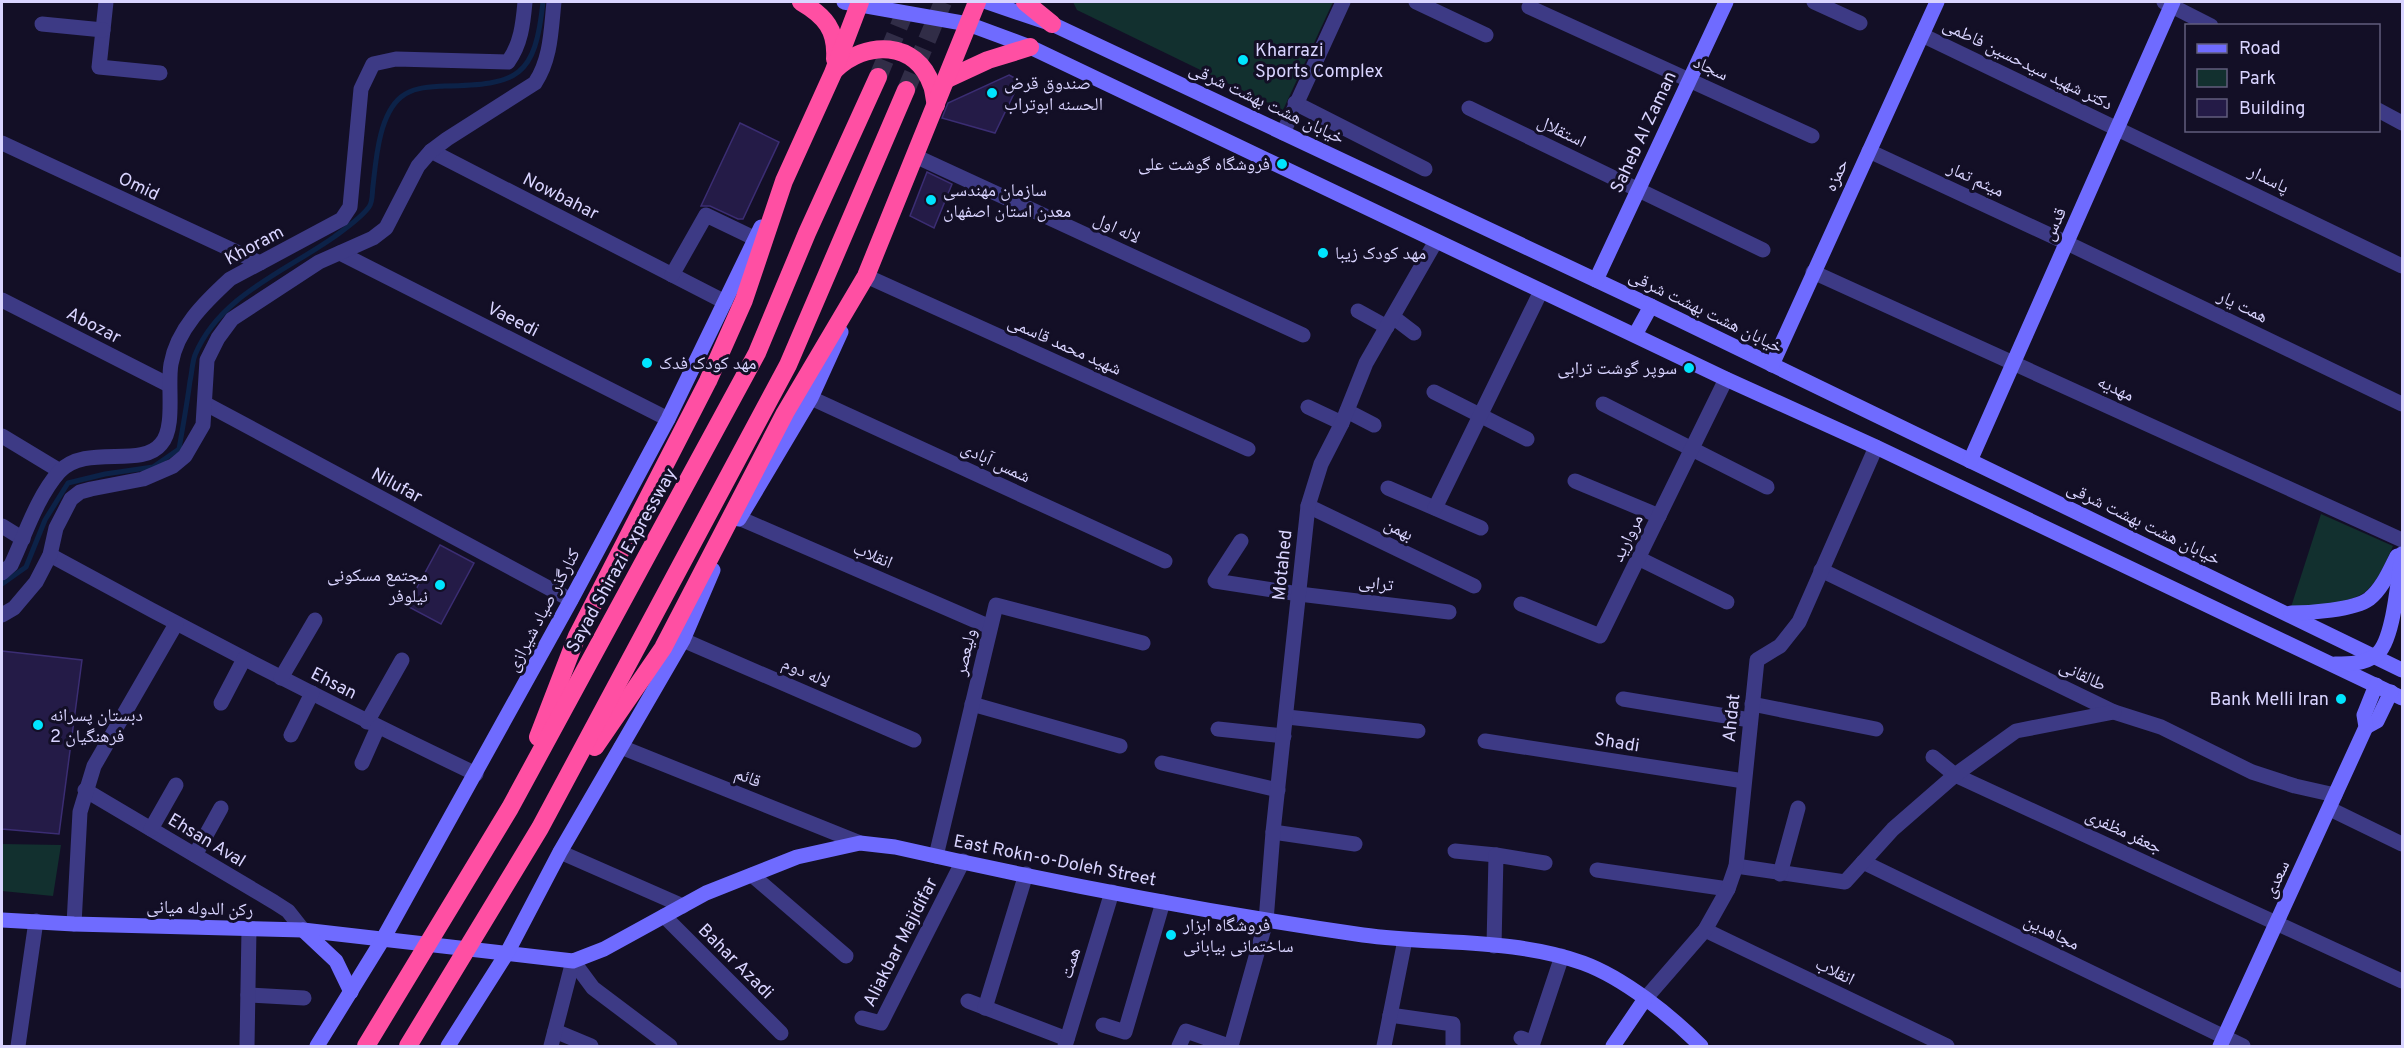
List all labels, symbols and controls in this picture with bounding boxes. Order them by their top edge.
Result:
street label: دکتر شهید سیدحسین فاطمی [1939,14,2116,116]
legend [2185,24,2380,132]
text: Road [2239,38,2281,61]
place label: Kharrazi Sports Complex [1255,40,1383,84]
street label: سجاد [1689,52,1731,87]
marker: Kharrazi Sports Complex [1236,53,1250,67]
street label: خیابان هشت بهشت شرقی [1185,58,1348,150]
street label: Saheb Al Zaman [1606,68,1683,197]
text: Park [2239,68,2276,91]
place label: صندوق قرض الحسنه ابوتراب [1004,73,1103,117]
marker: صندوق قرض الحسنه ابوتراب [985,86,999,100]
text: Building [2239,98,2305,121]
street label: استقلال [1533,111,1589,154]
place label: فروشگاه گوشت علی [1138,154,1270,177]
street label: حمزه [1820,156,1855,196]
marker: فروشگاه گوشت علی [1275,157,1289,171]
street label: میثم تمار [1942,157,2007,203]
street label: پاسدار [2243,160,2292,200]
street label: Omid [114,168,163,207]
street label: Nowbahar [518,168,602,226]
place label: سازمان مهندسی معدن استان اصفهان [943,180,1071,224]
marker: سازمان مهندسی معدن استان اصفهان [924,193,938,207]
street label: قدس [2038,204,2073,245]
street label: لاله اول [1089,209,1143,250]
street label: Khoram [221,221,288,271]
place label: مهد کودک زیبا [1335,243,1426,266]
marker: مهد کودک زیبا [1316,246,1330,260]
street label: خیابان هشت بهشت شرقی [1625,265,1786,360]
street label: همت یار [2212,285,2271,329]
street label: Vaeedi [483,298,542,343]
street label: Abozar [62,303,125,350]
street label: شهید محمد قاسمی [1004,311,1125,382]
place label: مهد کودک فدک [659,353,757,376]
marker: مهد کودک فدک [640,356,654,370]
place label: سوپر گوشت ترابی [1557,358,1677,381]
marker: سوپر گوشت ترابی [1682,361,1696,375]
street label: مهدیه [2093,371,2137,408]
street label: شمس آبادی [957,437,1034,489]
street label: Nilufar [367,463,426,509]
street label: Sayad Shirazi Expressway [562,464,683,657]
street label: خیابان هشت بهشت شرقی [2063,477,2224,572]
street label: مروارید [1607,511,1650,566]
street label: بهمن [1380,513,1417,547]
street label: Motahed [1268,529,1299,602]
street label: انقلاب [849,538,896,575]
street label: کنارگذر صیاد شیرازی [502,545,587,676]
place label: مجتمع مسکونی نیلوفر [327,565,428,609]
street label: ترابی [1357,571,1395,598]
marker: مجتمع مسکونی نیلوفر [433,578,447,592]
street label: ولیعصر [950,627,983,679]
street label: لاله دوم [778,653,833,694]
street label: طالقانی [2055,655,2109,697]
street label: Ehsan [306,663,360,706]
place label: Bank Melli Iran [2209,689,2329,712]
marker: Bank Melli Iran [2334,692,2348,706]
street label: Ahdat [1719,693,1746,744]
place label: دبستان پسرانه فرهنگیان 2 [50,705,143,749]
marker: دبستان پسرانه فرهنگیان 2 [31,718,45,732]
street label: Shadi [1593,729,1641,758]
street label: قائم [731,763,764,794]
street label: جعفر مظفری [2081,805,2166,860]
street label: Ehsan Aval [163,809,249,874]
street label: East Rokn-o-Doleh Street [952,831,1158,892]
street label: سعدی [2259,857,2296,902]
street label: Aliakbar Majidifar [859,874,944,1011]
street label: رکن الدوله میانی [146,896,254,923]
street label: مجاهدین [2020,910,2083,957]
place label: فروشگاه ابزار ساختمانی بیابانی [1182,915,1294,959]
street label: Bahar Azadi [692,919,778,1005]
marker: فروشگاه ابزار ساختمانی بیابانی [1164,928,1178,942]
street label: همت [1056,945,1087,982]
street label: انقلاب [1811,953,1858,992]

